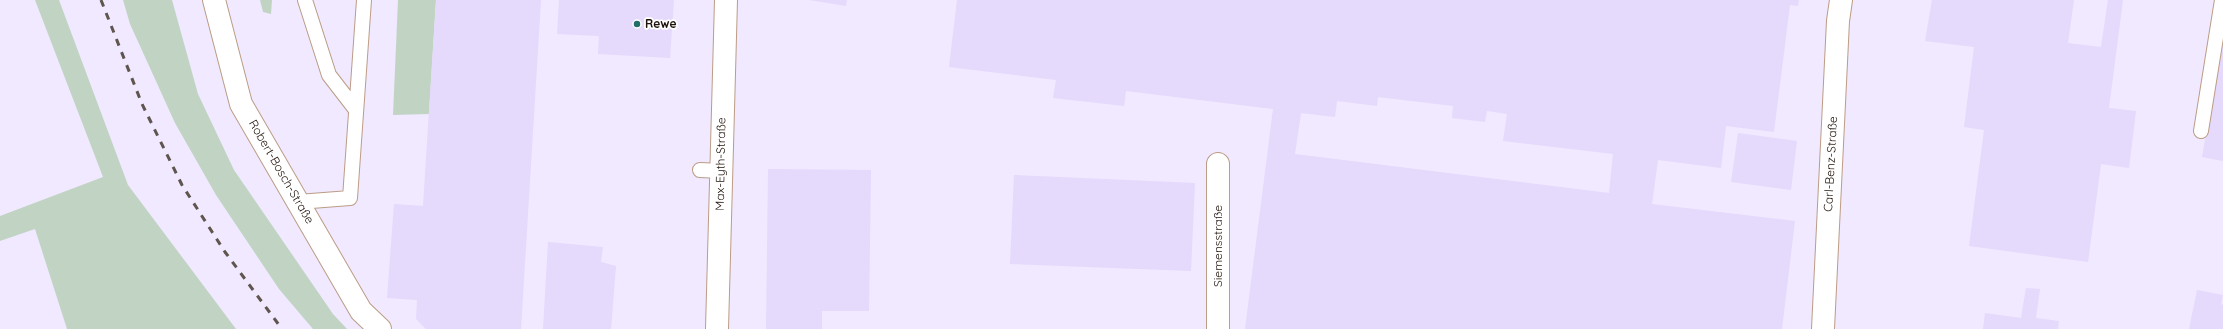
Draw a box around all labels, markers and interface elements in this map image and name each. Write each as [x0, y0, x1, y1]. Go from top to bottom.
place label: Rewe [645, 17, 677, 31]
marker: Rewe [632, 19, 642, 29]
street label: Carl-Benz-Straße [1821, 116, 1841, 212]
street label: Robert-Bosch-Straße [245, 117, 317, 227]
street label: Max-Eyth-Straße [713, 117, 729, 211]
street label: Siemensstraße [1211, 205, 1225, 287]

